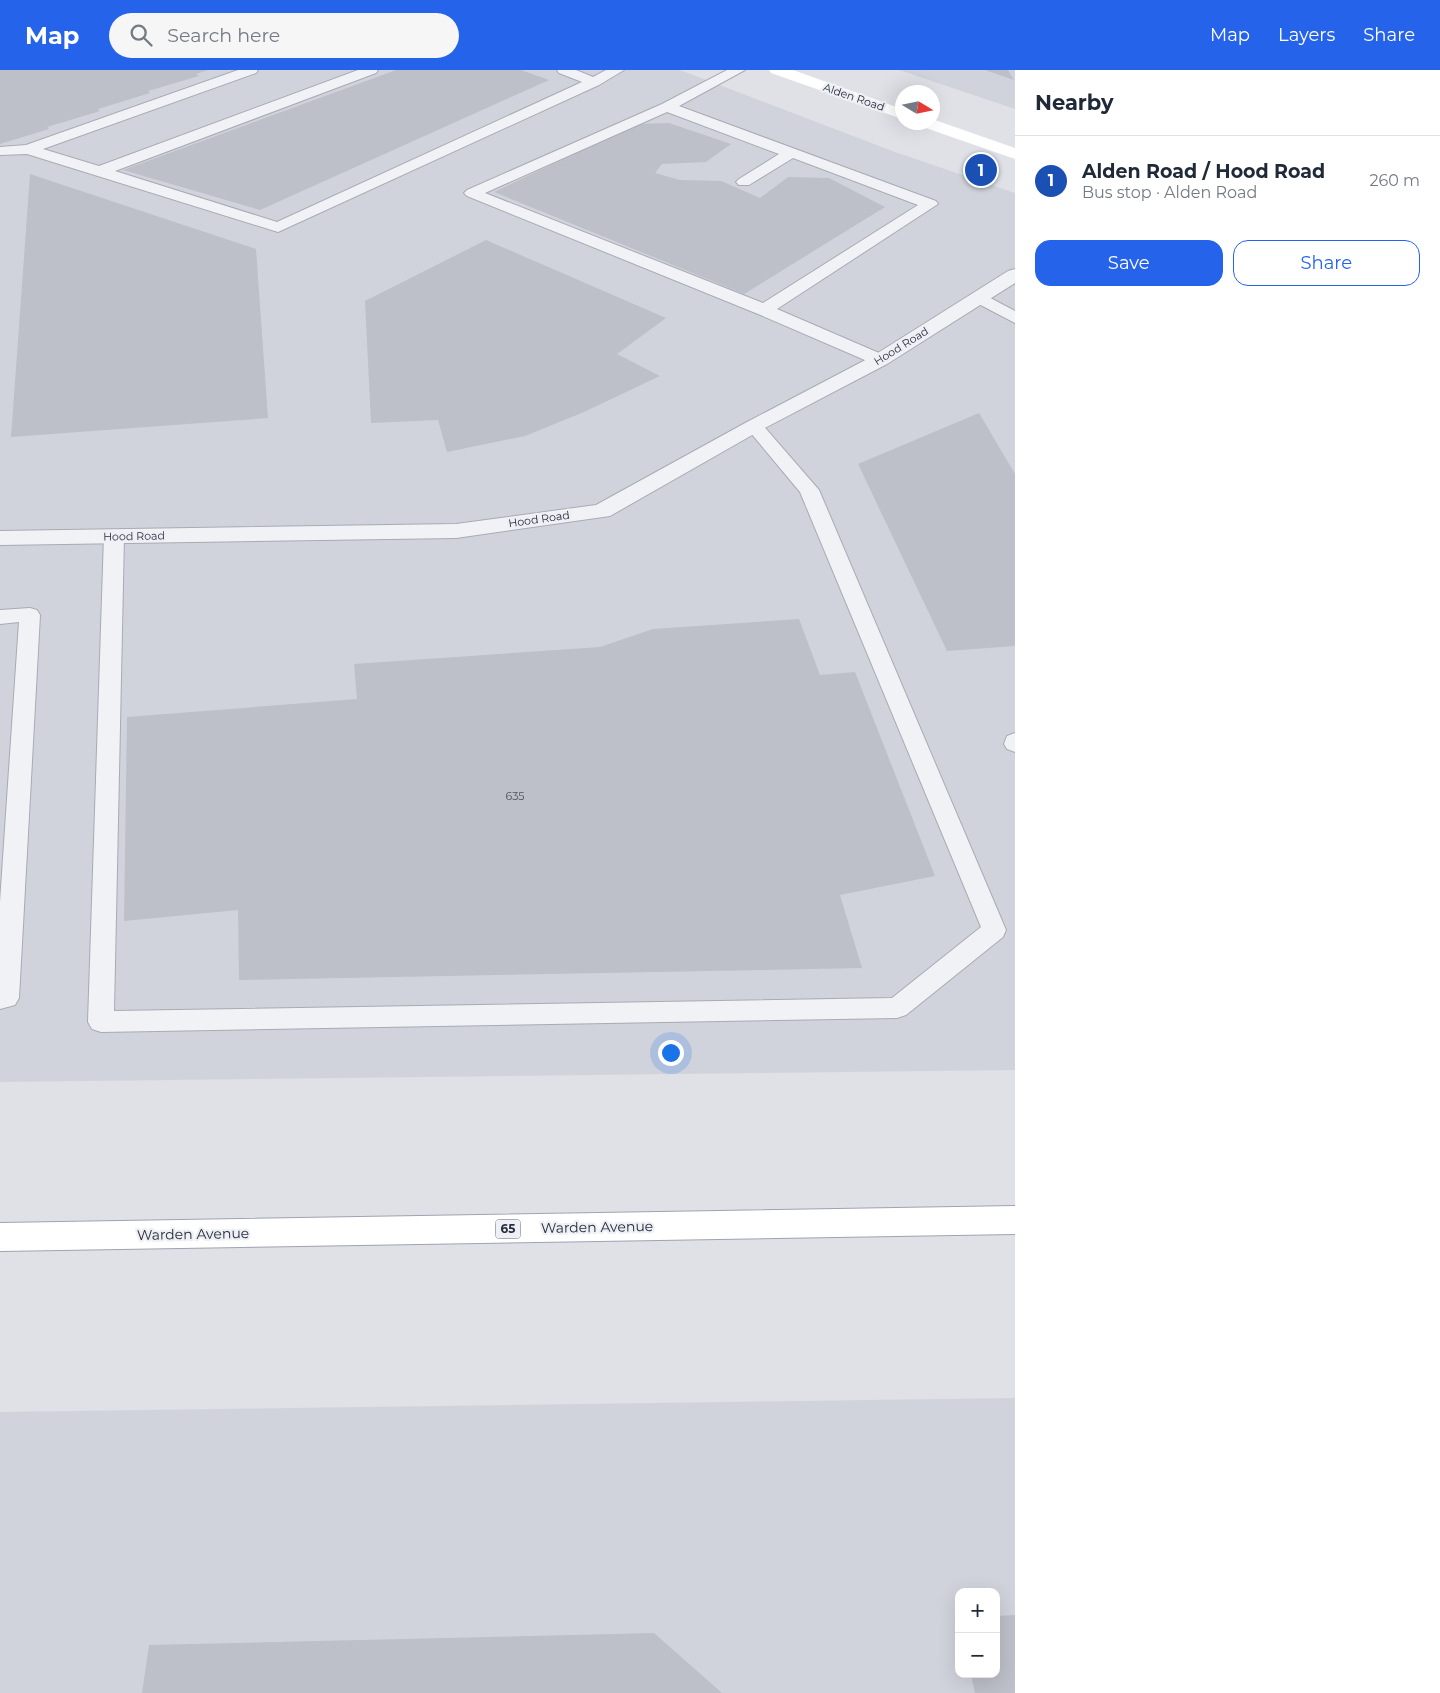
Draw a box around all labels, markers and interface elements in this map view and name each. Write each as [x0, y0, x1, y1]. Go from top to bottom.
search box [109, 13, 459, 58]
text: Map [25, 21, 79, 50]
icon: search [127, 21, 155, 49]
text: Search here [167, 24, 280, 47]
text: Map [1210, 24, 1250, 46]
text: Layers [1278, 24, 1335, 46]
text: Share [1363, 24, 1415, 46]
street label: Alden Road [821, 80, 887, 114]
north arrow [895, 85, 940, 130]
text: Nearby [1035, 90, 1114, 115]
pin: 1 [965, 151, 997, 189]
text: Alden Road / Hood Road [1082, 160, 1325, 183]
text: 1 [1048, 171, 1054, 190]
text: 260 m [1369, 171, 1420, 190]
text: Bus stop · Alden Road [1082, 183, 1257, 202]
button: Save [1035, 240, 1223, 286]
button: Share [1233, 240, 1420, 286]
street label: Hood Road [871, 324, 931, 368]
street label: Hood Road [507, 508, 571, 530]
street label: Hood Road [103, 528, 165, 544]
house number: 635 [505, 789, 525, 803]
your location [658, 1040, 684, 1066]
street label: Warden Avenue [541, 1217, 653, 1237]
road number: 65 [496, 1220, 520, 1238]
street label: Warden Avenue [137, 1224, 249, 1244]
map controls [955, 1588, 1000, 1678]
button: + [955, 1588, 1000, 1633]
button: − [955, 1633, 1000, 1678]

